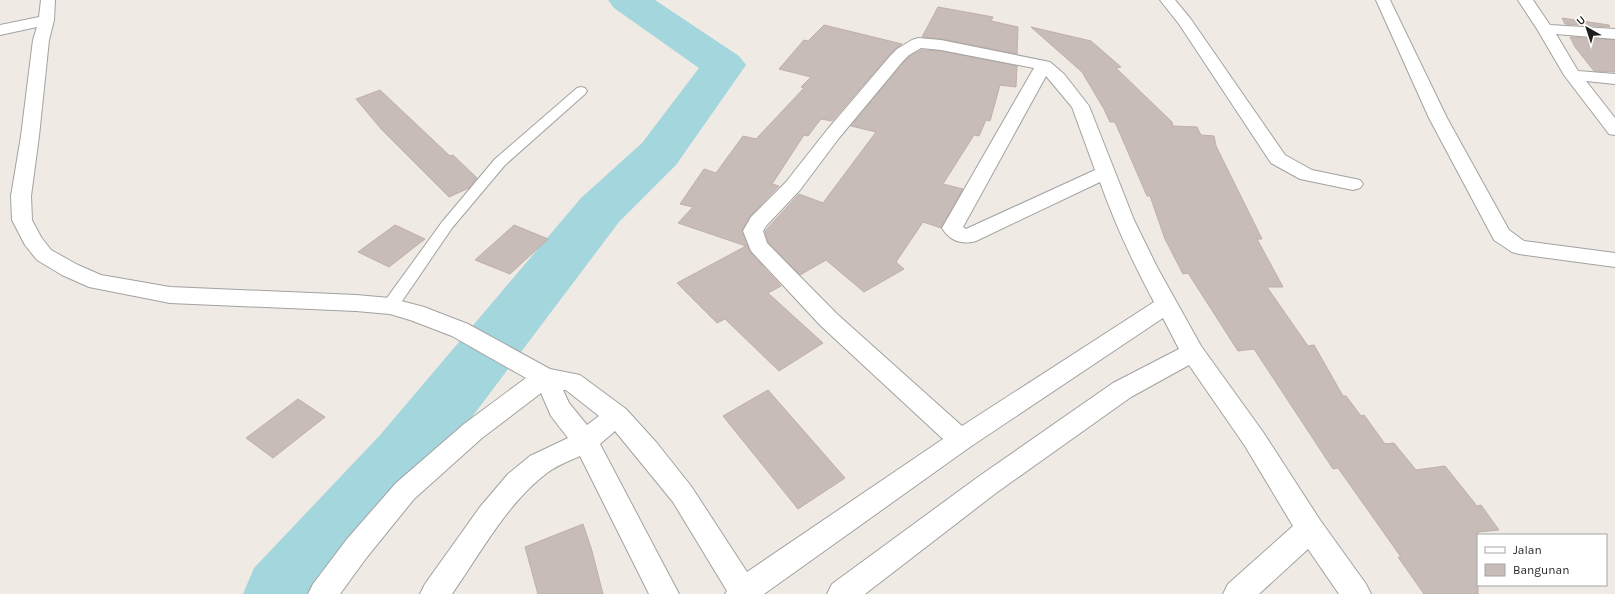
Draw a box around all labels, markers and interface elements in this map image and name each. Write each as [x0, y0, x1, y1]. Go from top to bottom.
north arrow [1567, 8, 1607, 48]
text: U [1574, 13, 1588, 28]
legend [1477, 534, 1607, 586]
text: Jalan [1513, 543, 1542, 557]
text: Bangunan [1513, 563, 1569, 577]

